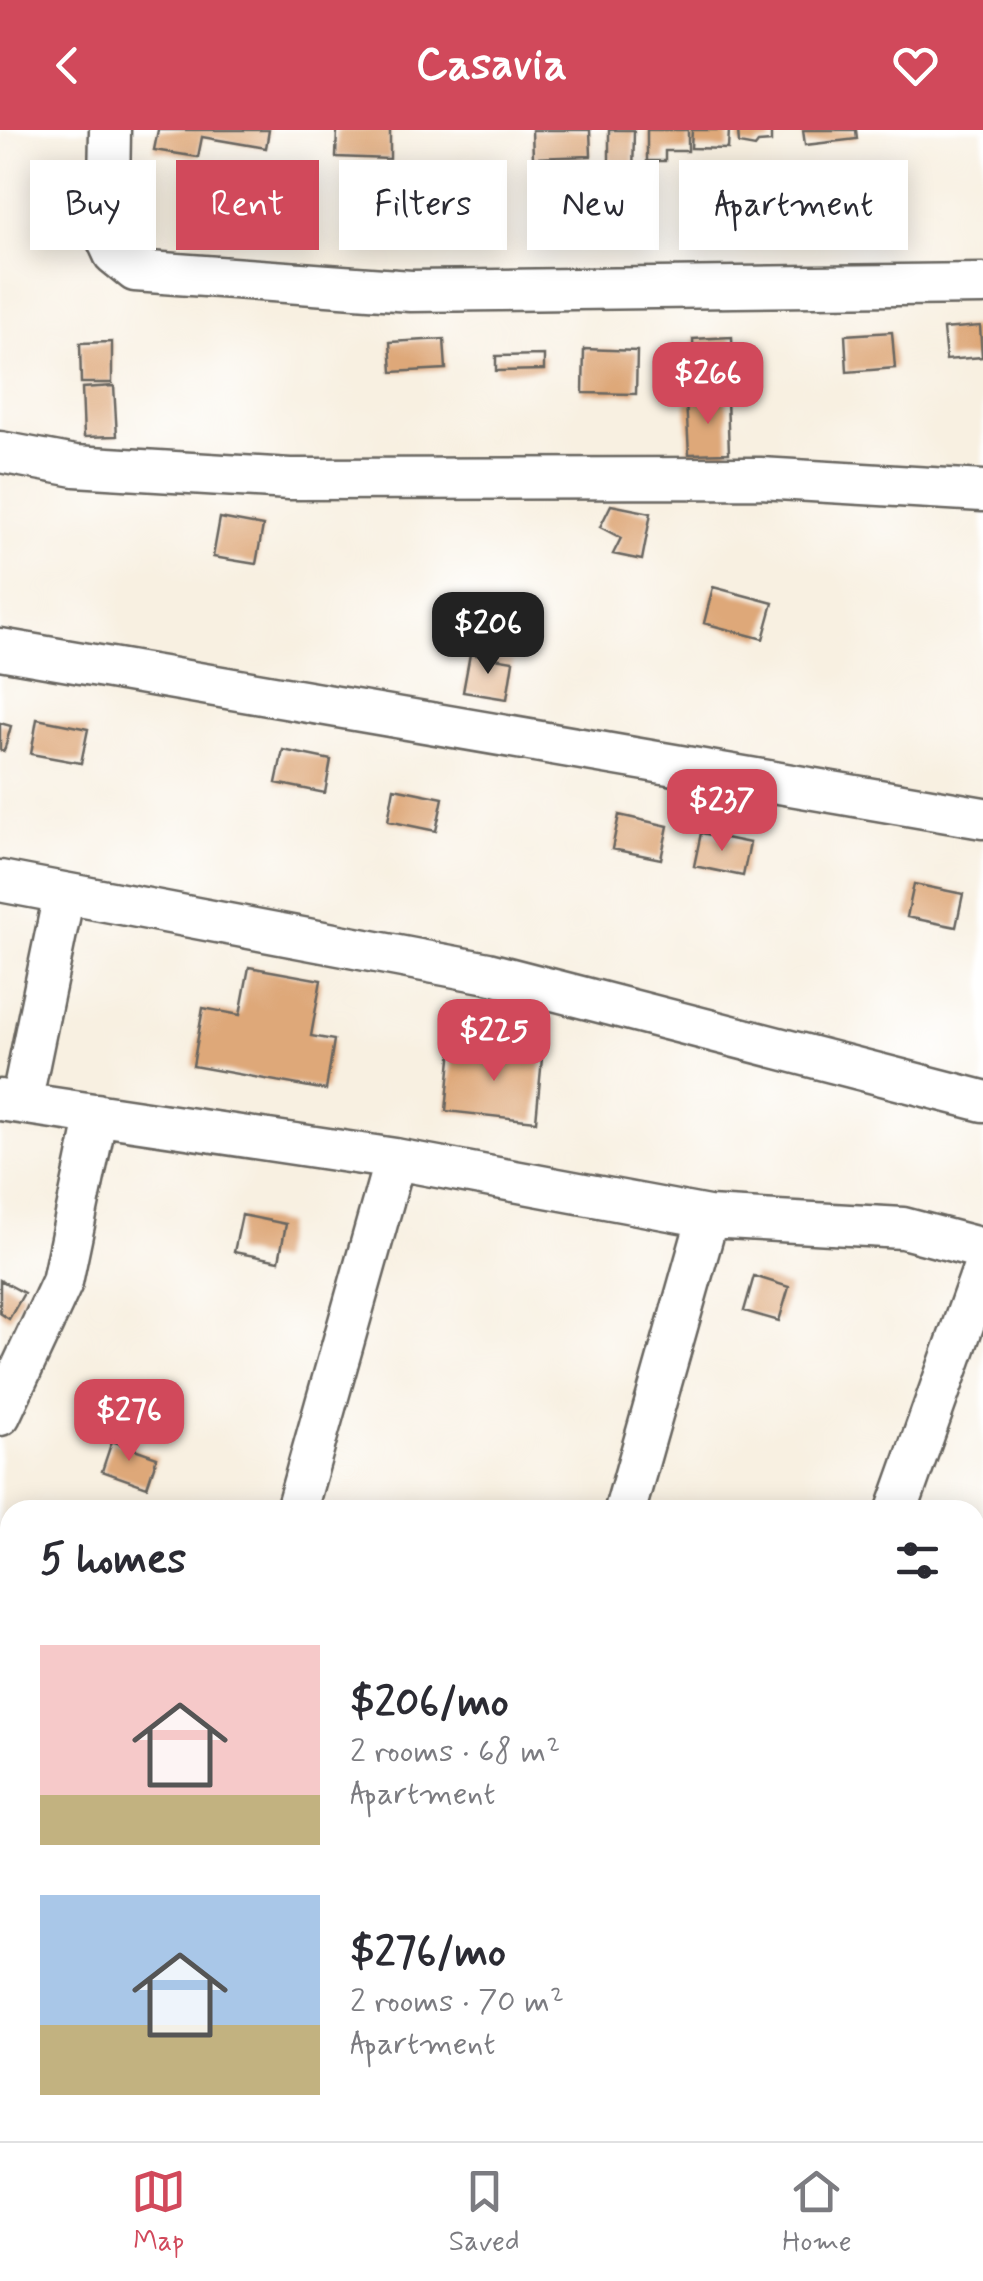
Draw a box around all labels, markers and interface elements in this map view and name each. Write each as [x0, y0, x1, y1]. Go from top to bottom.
text: Casavia [416, 36, 567, 95]
icon: back [40, 38, 95, 93]
icon: heart [888, 38, 943, 93]
chip: Buy [30, 160, 156, 250]
chip: Rent [176, 160, 319, 250]
chip: Filters [339, 160, 507, 250]
chip: New [527, 160, 659, 250]
chip: Apartment [679, 160, 908, 250]
pin: $266 [649, 342, 767, 427]
text: $266 [674, 353, 742, 395]
pin: $206 [429, 592, 547, 677]
text: $206 [454, 603, 522, 645]
pin: $237 [663, 769, 781, 854]
text: $237 [689, 780, 755, 822]
pin: $225 [435, 999, 553, 1084]
text: $225 [459, 1010, 529, 1052]
pin: $276 [70, 1379, 188, 1464]
text: $276 [96, 1390, 162, 1432]
text: 5 homes [40, 1533, 186, 1588]
icon: filters [890, 1533, 945, 1588]
text: $206/mo [350, 1676, 509, 1731]
icon: home [120, 1685, 240, 1805]
text: 2 rooms · 68 m² [350, 1731, 560, 1773]
text: Apartment [350, 1773, 495, 1815]
text: $276/mo [350, 1926, 506, 1981]
icon: home [120, 1935, 240, 2055]
text: 2 rooms · 70 m² [350, 1981, 564, 2023]
text: Apartment [350, 2023, 495, 2065]
tab: Map [131, 2164, 186, 2261]
tab: Saved [449, 2164, 520, 2261]
tab: Home [782, 2164, 852, 2261]

